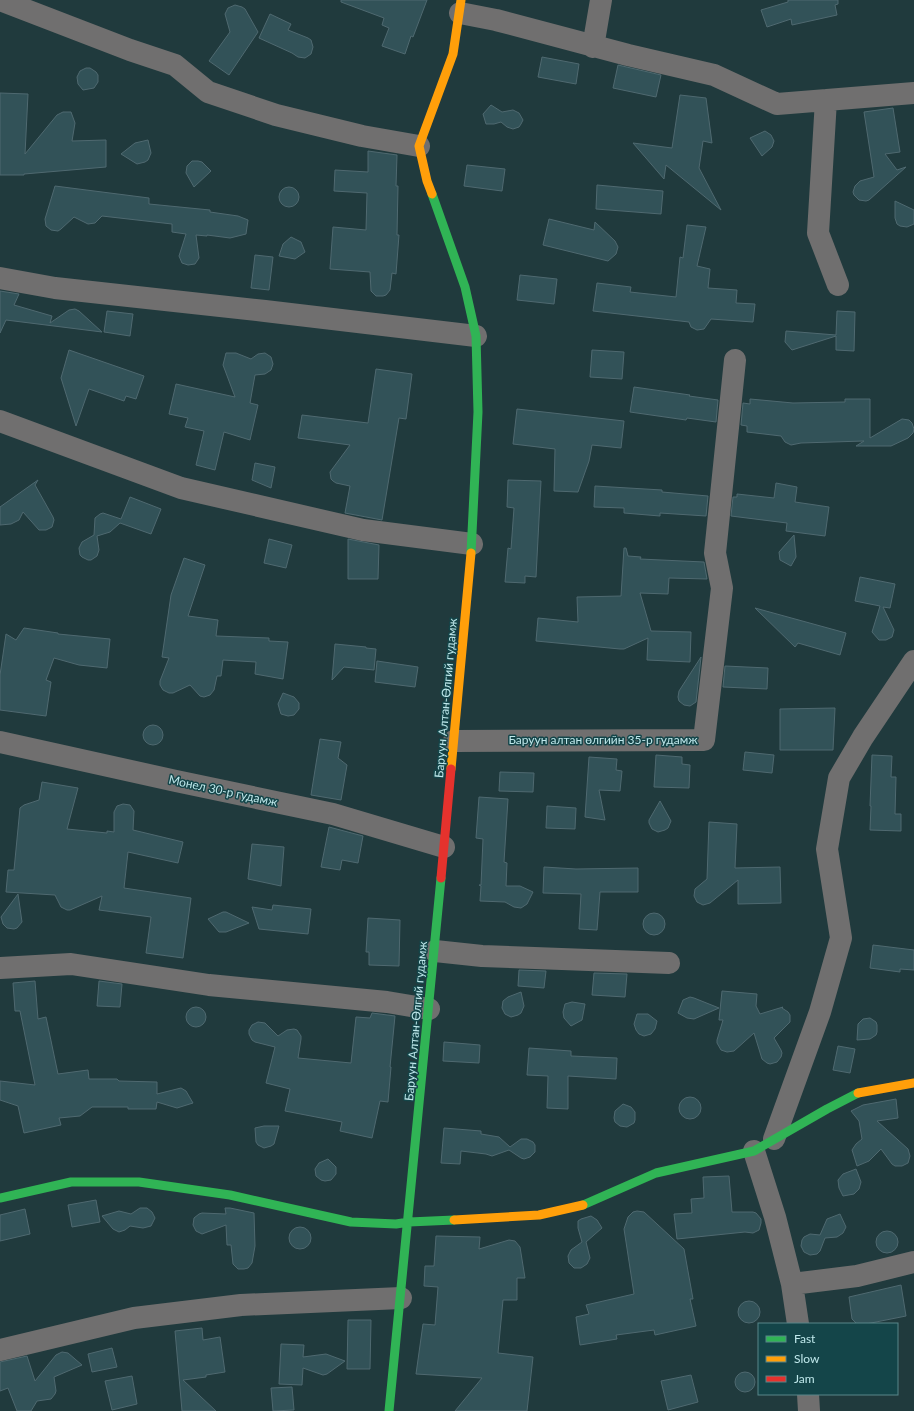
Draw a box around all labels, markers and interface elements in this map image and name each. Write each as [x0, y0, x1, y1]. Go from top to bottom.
street label: Баруун Алтан-Өлгий гудамж [431, 617, 460, 778]
street label: Баруун алтан өлгийн 35-р гудамж [508, 732, 698, 747]
street label: Монел 30-р гудамж [167, 772, 279, 809]
street label: Баруун Алтан-Өлгий гудамж [401, 940, 430, 1101]
legend [758, 1323, 898, 1395]
text: Fast [794, 1331, 816, 1346]
text: Slow [794, 1351, 820, 1366]
text: Jam [794, 1371, 815, 1386]

